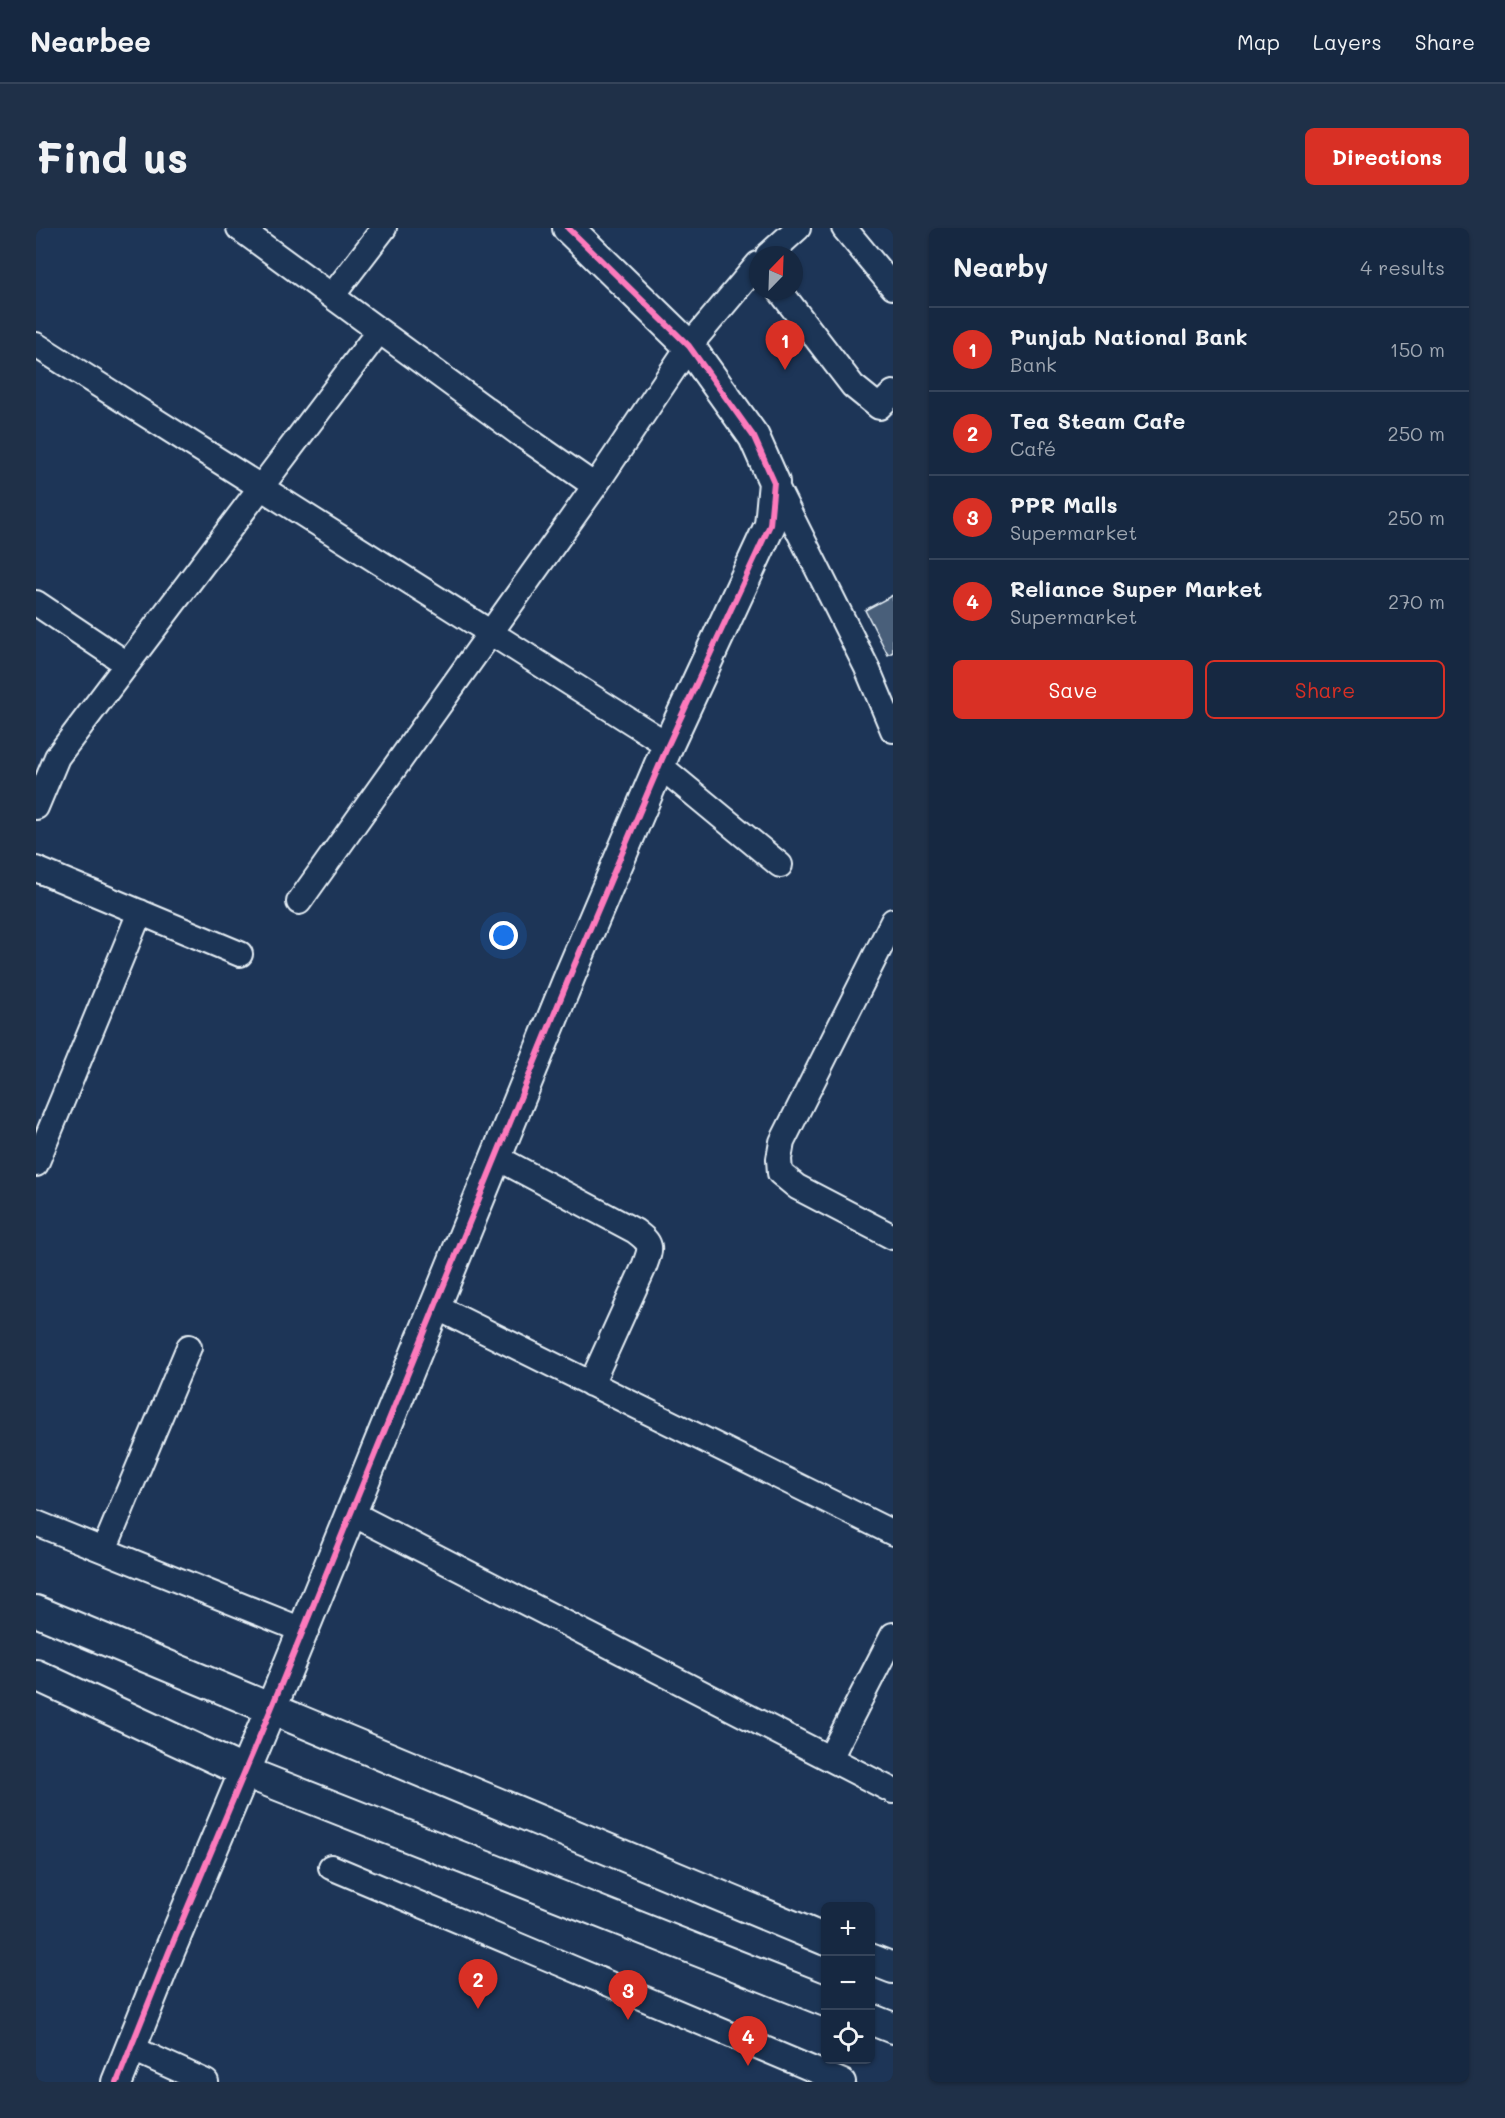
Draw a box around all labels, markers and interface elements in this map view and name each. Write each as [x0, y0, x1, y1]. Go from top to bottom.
text: Nearbee [30, 23, 151, 59]
text: Map [1237, 28, 1280, 55]
text: Layers [1313, 28, 1382, 55]
text: Share [1415, 28, 1475, 55]
button: Directions [1305, 128, 1469, 185]
text: Find us [36, 129, 188, 184]
north arrow [749, 246, 803, 300]
text: Nearby [953, 250, 1048, 284]
text: 4 results [1360, 254, 1445, 280]
pin: 1 [766, 320, 804, 370]
text: Punjab National Bank [1010, 322, 1248, 351]
text: 1 [968, 336, 977, 362]
text: 150 m [1390, 336, 1445, 362]
text: Bank [1010, 351, 1057, 377]
text: Tea Steam Cafe [1010, 406, 1185, 435]
text: 2 [967, 420, 978, 446]
text: 250 m [1388, 420, 1445, 446]
text: Café [1010, 435, 1056, 461]
text: PPR Malls [1010, 490, 1117, 519]
text: 3 [967, 504, 979, 530]
text: 250 m [1388, 504, 1445, 530]
text: Supermarket [1010, 519, 1137, 545]
text: Reliance Super Market [1010, 574, 1262, 603]
text: 4 [966, 588, 979, 614]
text: 270 m [1388, 588, 1445, 614]
text: Supermarket [1010, 603, 1137, 629]
button: Save [953, 660, 1193, 719]
button: Share [1205, 660, 1445, 719]
your location [489, 921, 518, 950]
map controls [821, 1902, 875, 2064]
button: + [821, 1902, 875, 1956]
button: − [821, 1956, 875, 2010]
pin: 2 [458, 1960, 498, 2009]
pin: 3 [608, 1970, 648, 2020]
button: locate [821, 2010, 875, 2064]
pin: 4 [728, 2016, 768, 2066]

